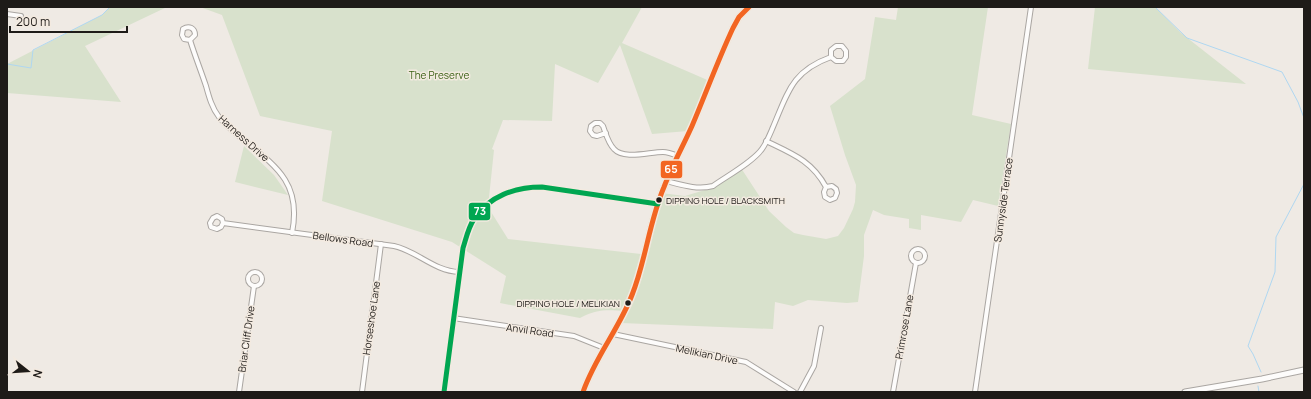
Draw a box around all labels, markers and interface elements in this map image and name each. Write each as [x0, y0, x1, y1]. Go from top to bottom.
scale bar [10, 8, 127, 34]
text: 200 m [16, 13, 50, 30]
park label: The Preserve [409, 68, 469, 82]
street label: Harness Drive [216, 112, 272, 165]
street label: Sunnyside Terrace [990, 157, 1016, 243]
line badge: 65 [660, 160, 683, 179]
text: 65 [664, 161, 678, 176]
place label: DIPPING HOLE / BLACKSMITH [666, 194, 785, 207]
marker: DIPPING HOLE / BLACKSMITH [654, 195, 664, 205]
line badge: 73 [468, 202, 491, 221]
text: 73 [474, 203, 486, 218]
street label: Bellows Road [312, 228, 374, 250]
street label: Horseshoe Lane [359, 280, 383, 356]
street label: Primrose Lane [891, 293, 917, 360]
place label: DIPPING HOLE / MELIKIAN [516, 297, 620, 310]
marker: DIPPING HOLE / MELIKIAN [623, 298, 633, 308]
street label: Briar Cliff Drive [234, 305, 258, 373]
street label: Anvil Road [505, 320, 555, 340]
street label: Melikian Drive [675, 341, 739, 367]
north arrow [8, 351, 48, 391]
text: N [30, 368, 46, 380]

